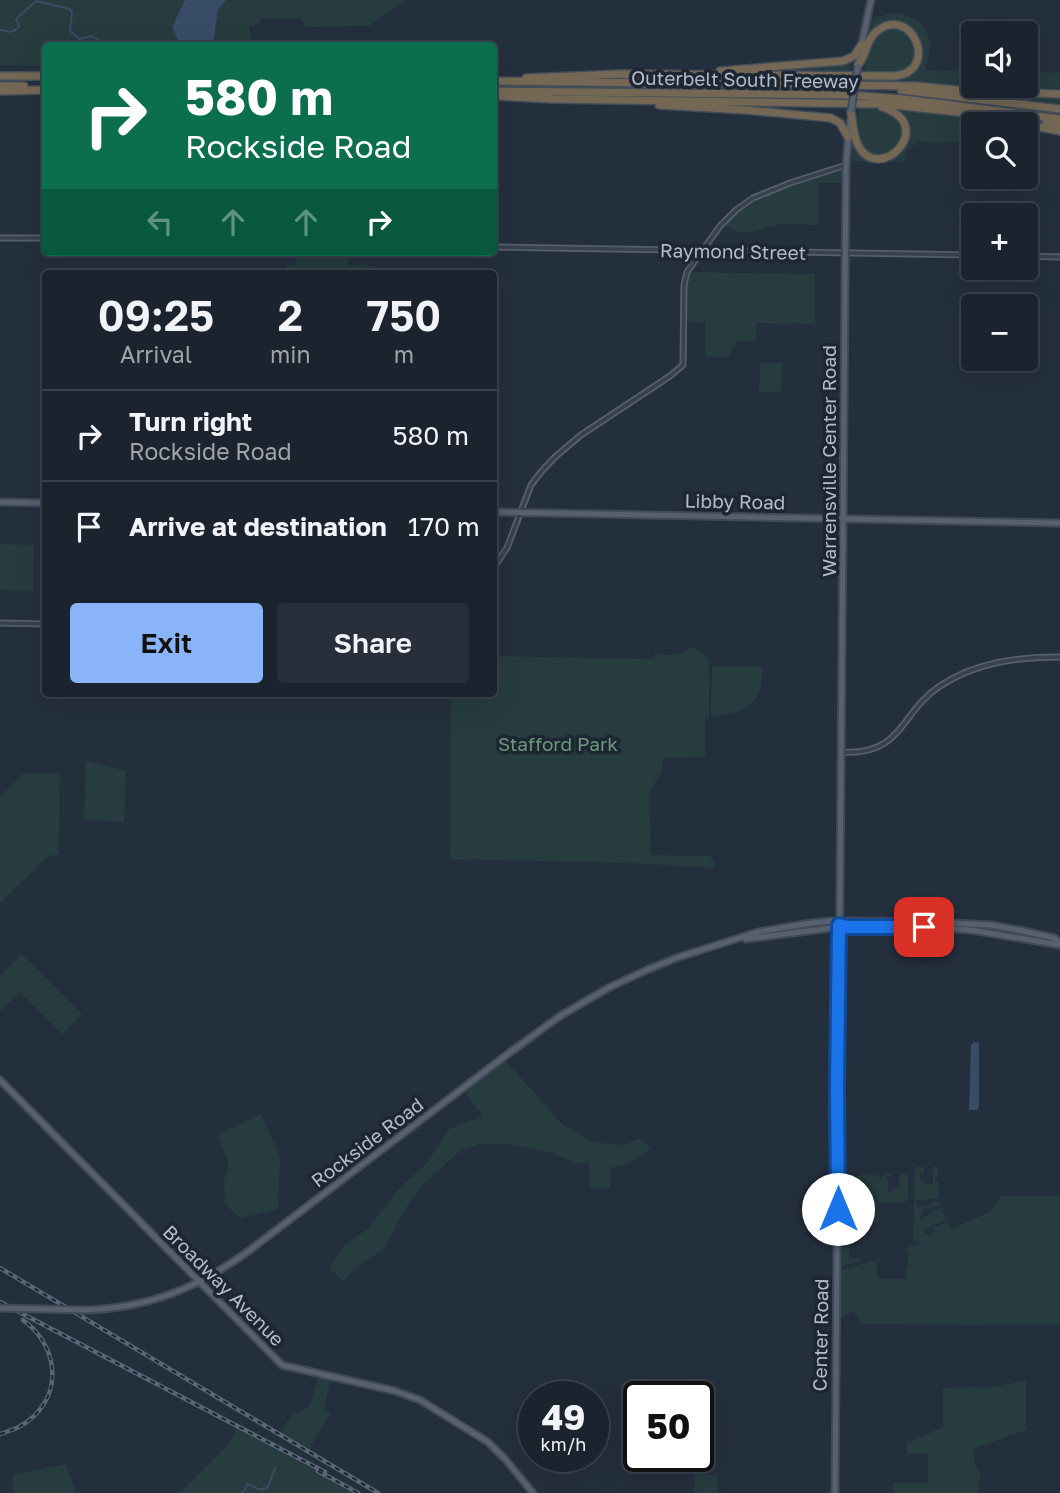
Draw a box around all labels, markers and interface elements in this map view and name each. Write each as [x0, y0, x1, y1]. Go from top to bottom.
map controls [961, 21, 1038, 371]
button: sound [961, 21, 1038, 98]
street label: Outerbelt South Freeway [631, 66, 859, 92]
text: 580 m [185, 67, 333, 126]
icon: right [70, 70, 161, 161]
button: search [961, 112, 1038, 189]
text: Rockside Road [185, 127, 411, 165]
icon: left [141, 203, 179, 241]
icon: ahead [214, 203, 252, 241]
icon: ahead [287, 203, 325, 241]
icon: right [360, 203, 398, 241]
button: + [961, 203, 1038, 280]
street label: Raymond Street [660, 238, 806, 264]
text: 09:25 [98, 290, 214, 340]
text: 2 [278, 290, 303, 340]
text: 750 [367, 290, 441, 340]
button: − [961, 294, 1038, 371]
text: Arrival [120, 340, 192, 368]
text: min [270, 340, 311, 368]
text: m [394, 340, 414, 368]
street label: Warrensville Center Road [817, 345, 840, 577]
text: Turn right [129, 406, 252, 437]
icon: right [70, 417, 108, 455]
text: 580 m [392, 420, 469, 451]
text: Rockside Road [129, 437, 292, 465]
street label: Libby Road [684, 489, 786, 513]
icon: arrive [70, 508, 108, 546]
text: Arrive at destination [129, 511, 387, 542]
text: 170 m [408, 511, 480, 542]
button: Exit [70, 603, 263, 683]
button: Share [277, 603, 469, 683]
park label: Stafford Park [498, 732, 618, 755]
pin [894, 897, 954, 957]
icon: arrive [905, 908, 943, 946]
street label: Rockside Road [306, 1092, 428, 1192]
position arrow [801, 1172, 875, 1246]
street label: Broadway Avenue [159, 1220, 289, 1350]
street label: Center Road [808, 1278, 832, 1392]
speed limit sign: 50 [623, 1381, 714, 1472]
text: 49 [541, 1396, 586, 1438]
text: km/h [541, 1433, 586, 1455]

